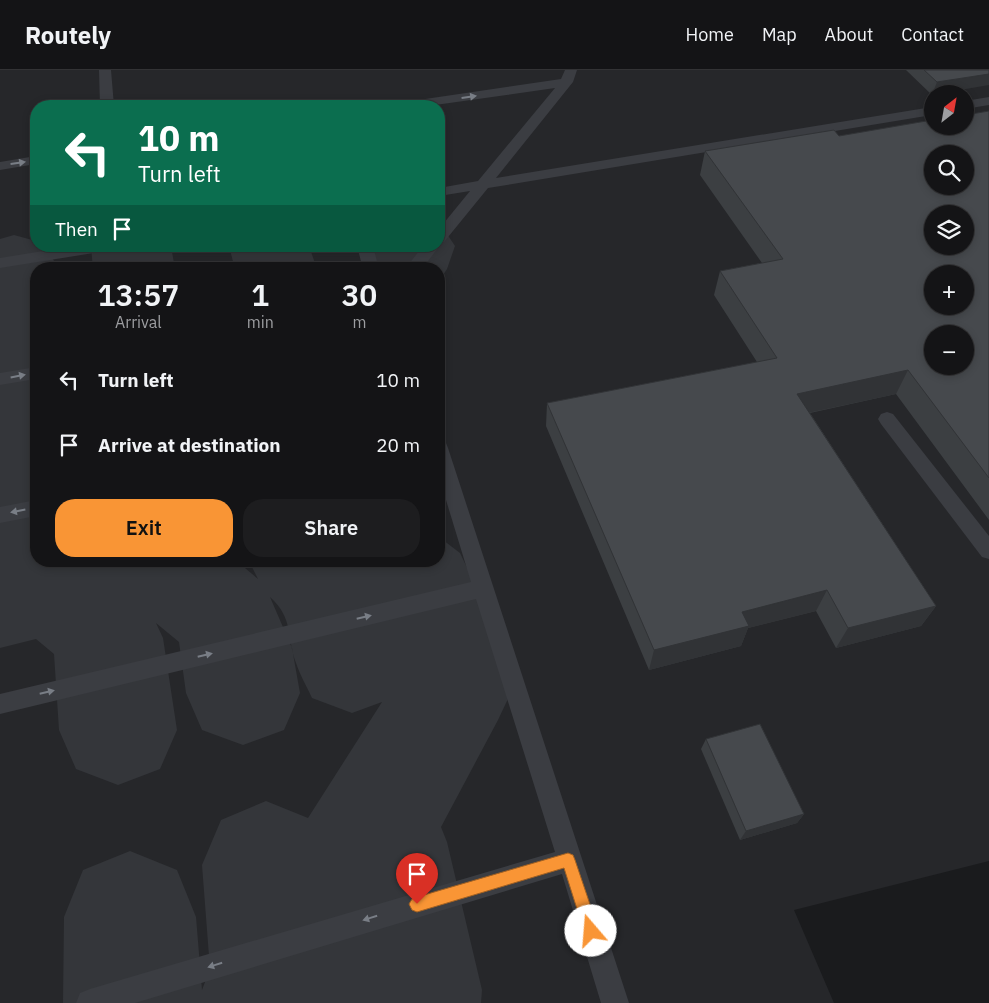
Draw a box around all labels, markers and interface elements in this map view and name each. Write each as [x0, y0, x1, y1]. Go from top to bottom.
text: Routely [25, 19, 111, 51]
text: Home [686, 23, 734, 46]
text: Map [762, 23, 797, 46]
text: About [825, 23, 873, 46]
text: Contact [901, 23, 964, 46]
north arrow [924, 85, 974, 135]
map controls [924, 85, 974, 375]
one-way arrow [461, 92, 477, 100]
text: 10 m [138, 115, 220, 161]
icon: left [55, 120, 120, 185]
button: search [924, 145, 974, 195]
one-way arrow [10, 159, 26, 167]
text: Turn left [138, 159, 221, 188]
button: layers [924, 205, 974, 255]
icon: arrive [108, 215, 136, 243]
text: Then [55, 217, 98, 241]
button: + [924, 265, 974, 315]
text: 13:57 [98, 275, 179, 314]
text: 1 [251, 275, 269, 314]
text: 30 [341, 275, 377, 314]
text: Arrival [115, 312, 162, 332]
text: min [247, 312, 274, 332]
text: m [352, 312, 366, 332]
button: − [924, 325, 974, 375]
icon: left [55, 366, 83, 394]
text: Turn left [98, 368, 174, 392]
text: 10 m [376, 368, 420, 392]
one-way arrow [11, 372, 26, 380]
icon: arrive [55, 431, 83, 459]
text: Arrive at destination [98, 433, 281, 457]
text: 20 m [376, 433, 420, 457]
button: Exit [55, 499, 233, 557]
button: Share [243, 499, 420, 557]
one-way arrow [10, 508, 26, 516]
one-way arrow [356, 613, 371, 621]
one-way arrow [198, 651, 213, 659]
one-way arrow [40, 688, 55, 696]
pin [396, 853, 438, 904]
icon: arrive [403, 860, 431, 888]
position arrow [564, 904, 616, 956]
one-way arrow [363, 915, 378, 923]
one-way arrow [207, 962, 222, 970]

